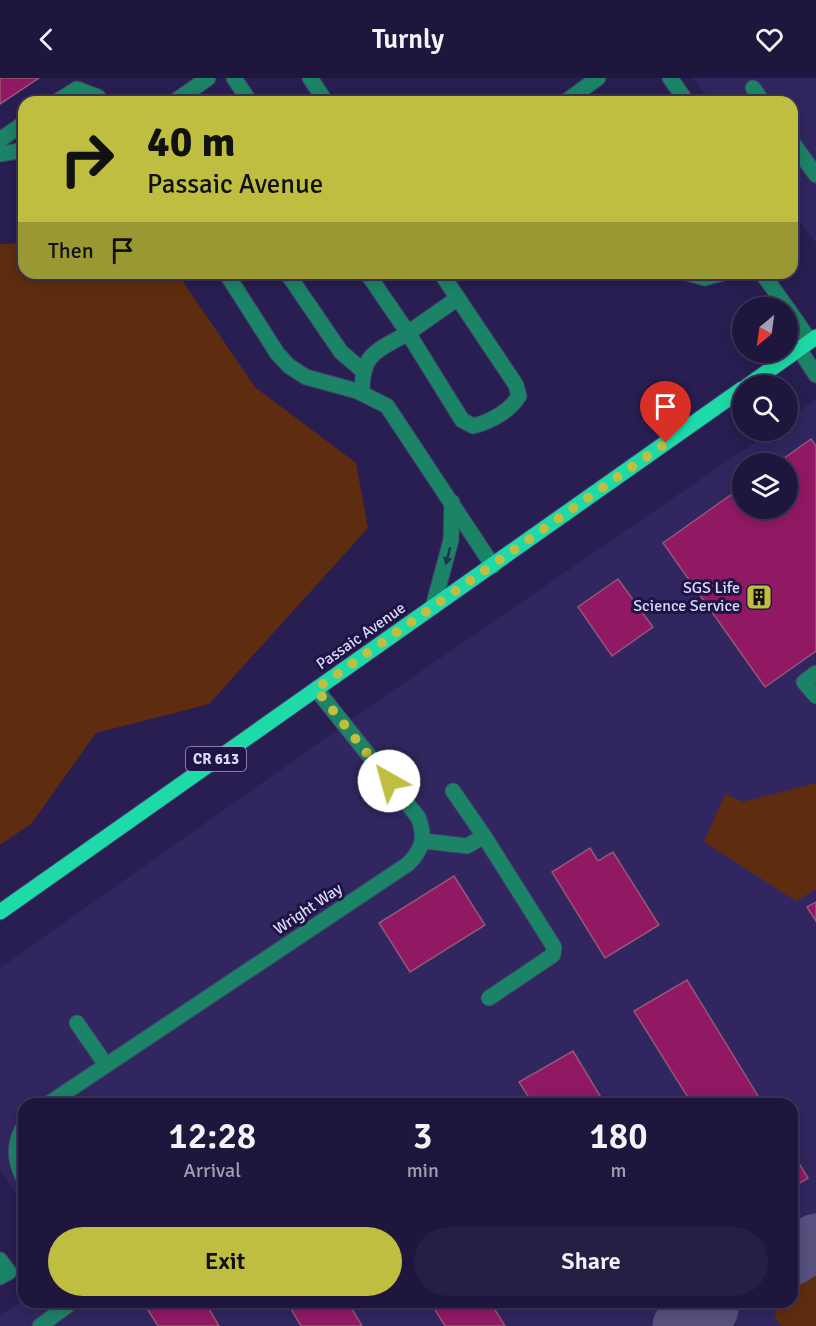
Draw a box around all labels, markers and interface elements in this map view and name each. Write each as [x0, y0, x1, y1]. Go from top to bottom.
icon: back [30, 23, 63, 56]
text: Turnly [372, 23, 444, 56]
icon: heart [753, 23, 786, 56]
text: 40 m [147, 117, 236, 168]
icon: right [48, 120, 126, 198]
text: Passaic Avenue [147, 168, 323, 201]
icon: arrive [106, 234, 139, 267]
text: Then [48, 237, 94, 264]
north arrow [732, 297, 798, 363]
map controls [732, 297, 798, 519]
button: search [732, 375, 798, 441]
pin [640, 381, 691, 443]
icon: arrive [649, 390, 682, 423]
button: layers [732, 453, 798, 519]
one-way arrow [442, 546, 452, 565]
place label: SGS Life Science Service [633, 578, 740, 616]
building icon: SGS Life Science Service [744, 582, 774, 612]
street label: Passaic Avenue [312, 598, 410, 674]
road number: CR 613 [186, 747, 246, 771]
position arrow [357, 749, 421, 813]
street label: Wright Way [270, 878, 347, 939]
text: 12:28 [168, 1114, 256, 1159]
text: 3 [413, 1114, 433, 1159]
text: 180 [589, 1114, 648, 1159]
text: Arrival [184, 1158, 241, 1183]
text: min [407, 1158, 439, 1183]
text: m [610, 1158, 626, 1183]
button: Exit [48, 1227, 402, 1296]
button: Share [414, 1227, 768, 1296]

